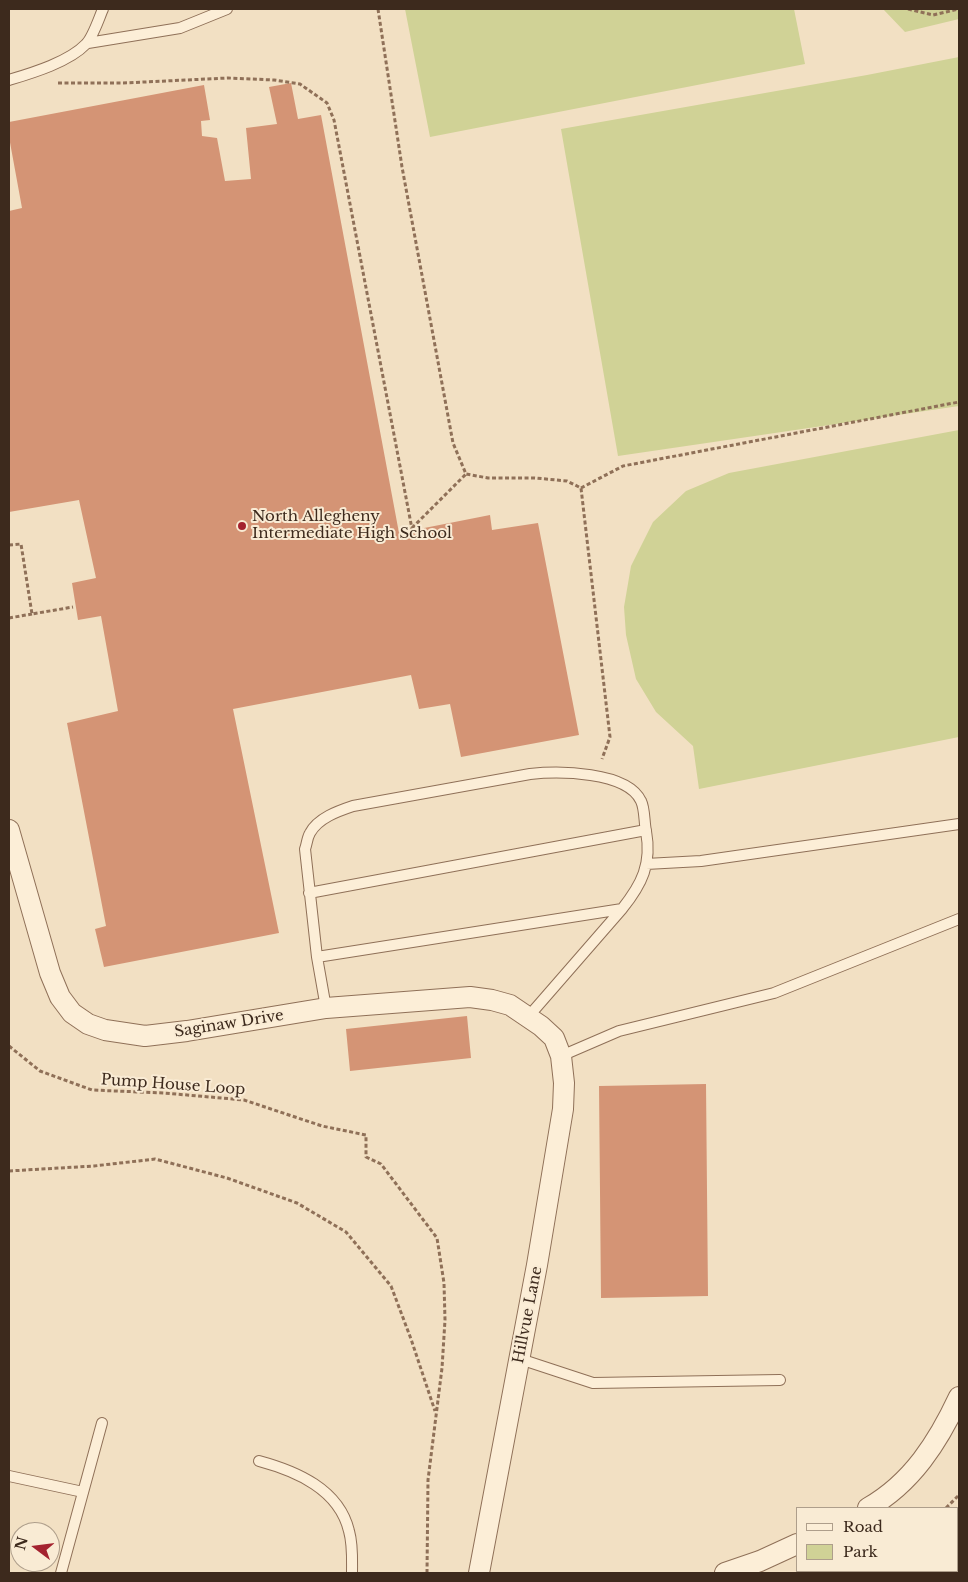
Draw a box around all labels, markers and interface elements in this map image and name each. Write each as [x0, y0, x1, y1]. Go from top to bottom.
place label: North Allegheny Intermediate High School [252, 508, 452, 543]
marker: North Allegheny Intermediate High School [236, 520, 248, 532]
street label: Saginaw Drive [173, 1006, 285, 1042]
street label: Pump House Loop [100, 1071, 246, 1099]
street label: Hillvue Lane [510, 1265, 546, 1365]
legend [796, 1507, 958, 1572]
text: Road [843, 1517, 883, 1536]
north arrow [10, 1522, 60, 1572]
text: N [11, 1535, 32, 1552]
text: Park [843, 1542, 878, 1561]

